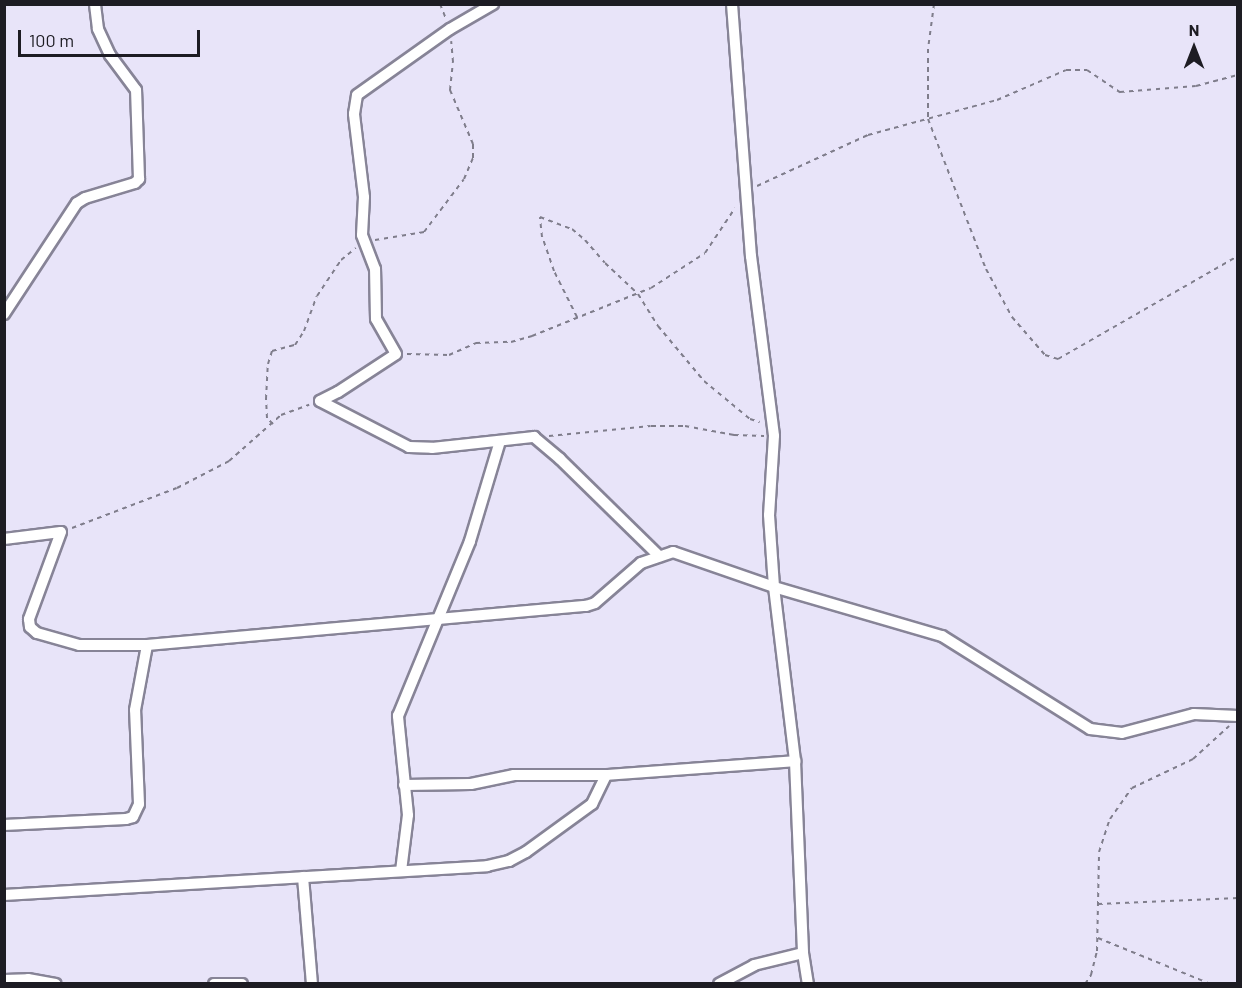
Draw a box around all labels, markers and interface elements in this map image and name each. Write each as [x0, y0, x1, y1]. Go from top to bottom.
scale bar [21, 18, 202, 56]
north arrow [1164, 18, 1224, 78]
text: N [1189, 20, 1199, 39]
text: 100 m [29, 29, 74, 51]

